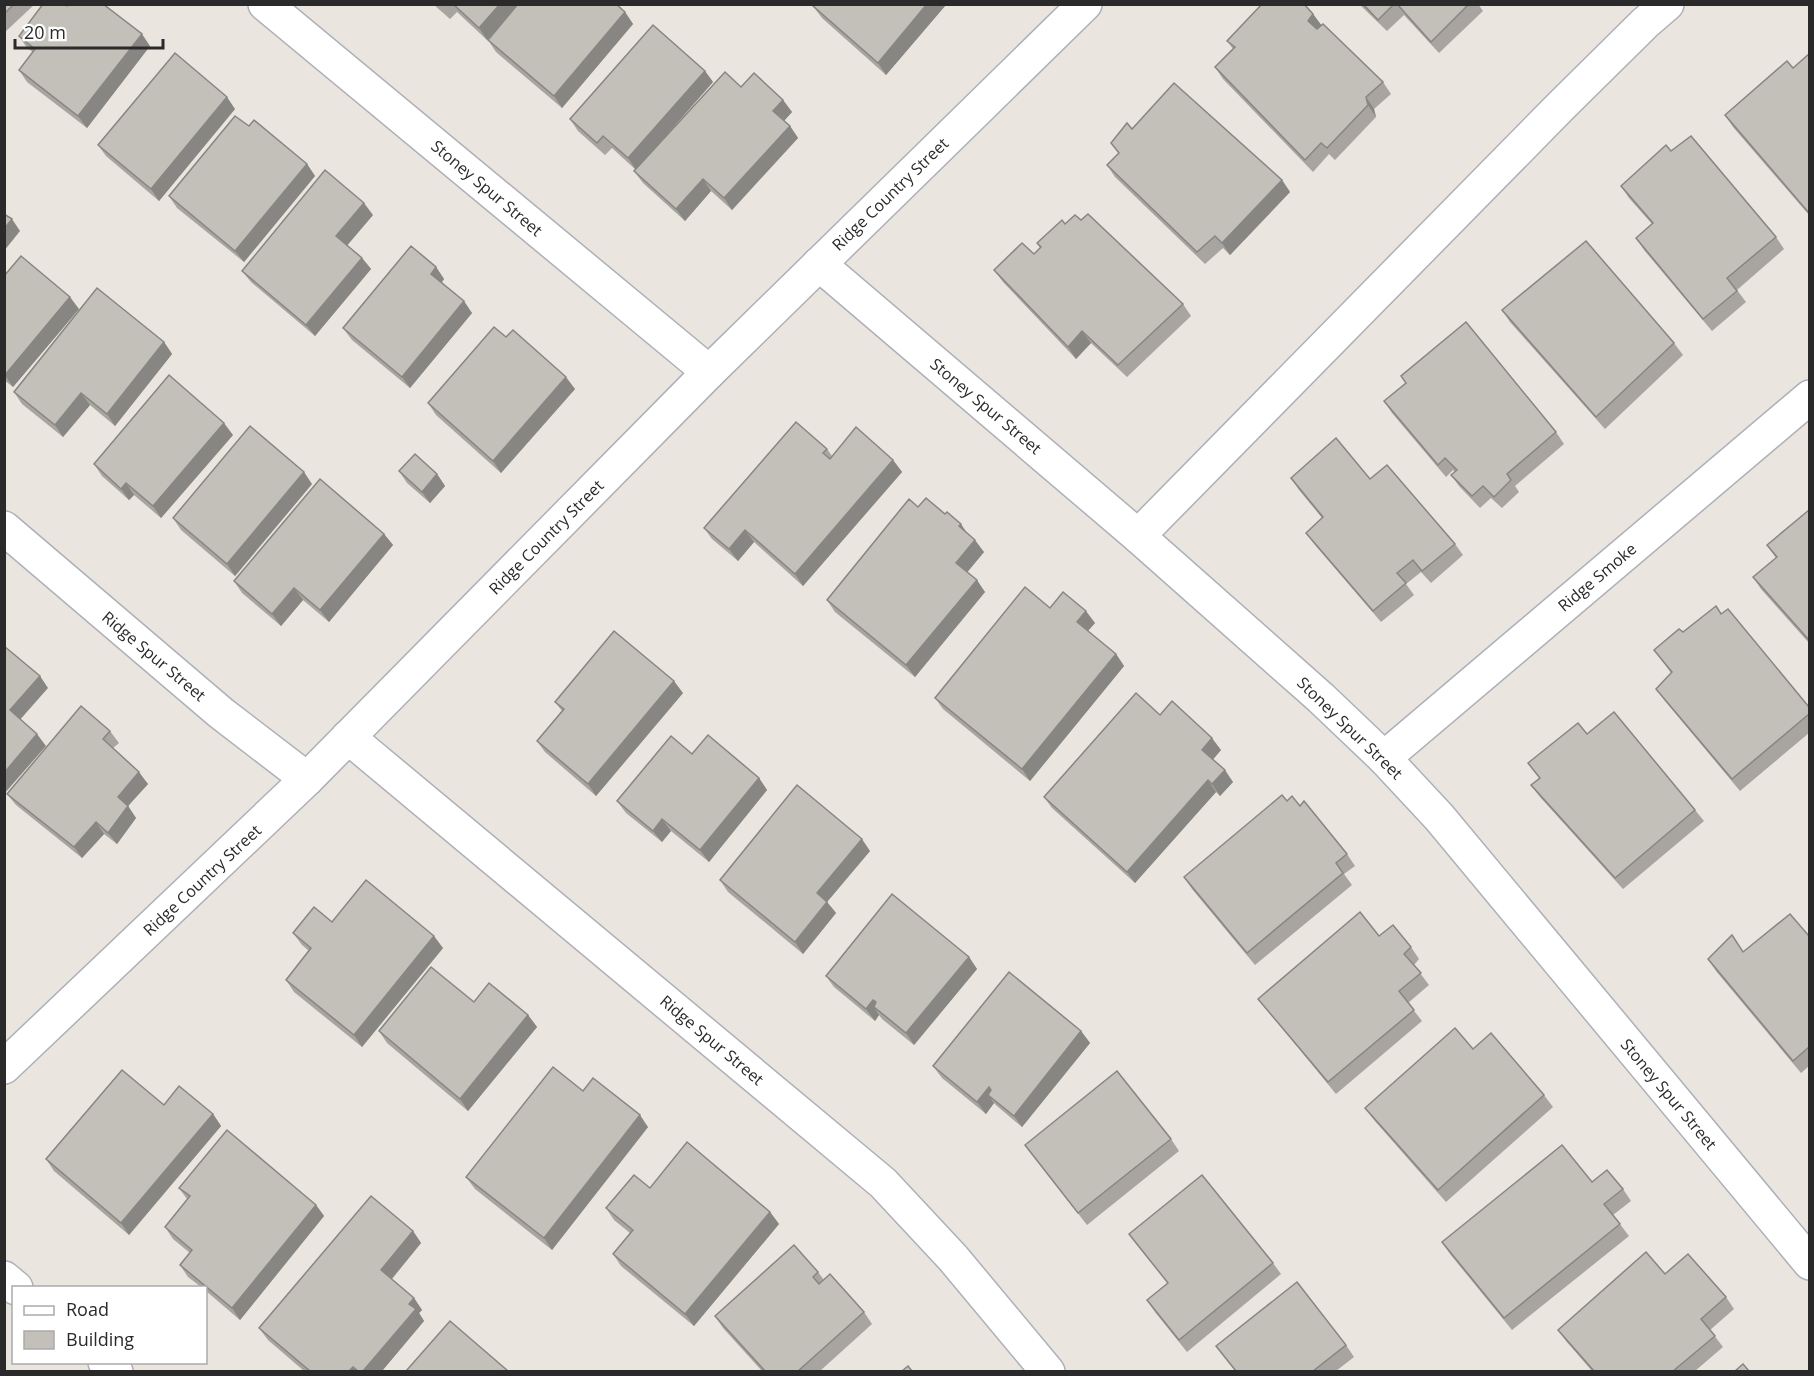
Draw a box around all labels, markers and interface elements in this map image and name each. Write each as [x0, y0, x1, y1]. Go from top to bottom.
scale bar [15, 12, 164, 50]
text: 20 m [24, 20, 66, 44]
street label: Ridge Country Street [827, 132, 953, 255]
street label: Stoney Spur Street [427, 135, 547, 241]
street label: Stoney Spur Street [926, 353, 1046, 459]
street label: Ridge Country Street [484, 475, 608, 599]
street label: Ridge Smoke [1553, 538, 1641, 616]
street label: Ridge Spur Street [97, 606, 211, 706]
street label: Stoney Spur Street [1292, 672, 1408, 784]
street label: Ridge Country Street [138, 819, 266, 941]
street label: Ridge Spur Street [655, 990, 769, 1090]
street label: Stoney Spur Street [1616, 1034, 1722, 1154]
legend [12, 1286, 207, 1364]
text: Road [66, 1297, 109, 1321]
text: Building [66, 1327, 134, 1351]

